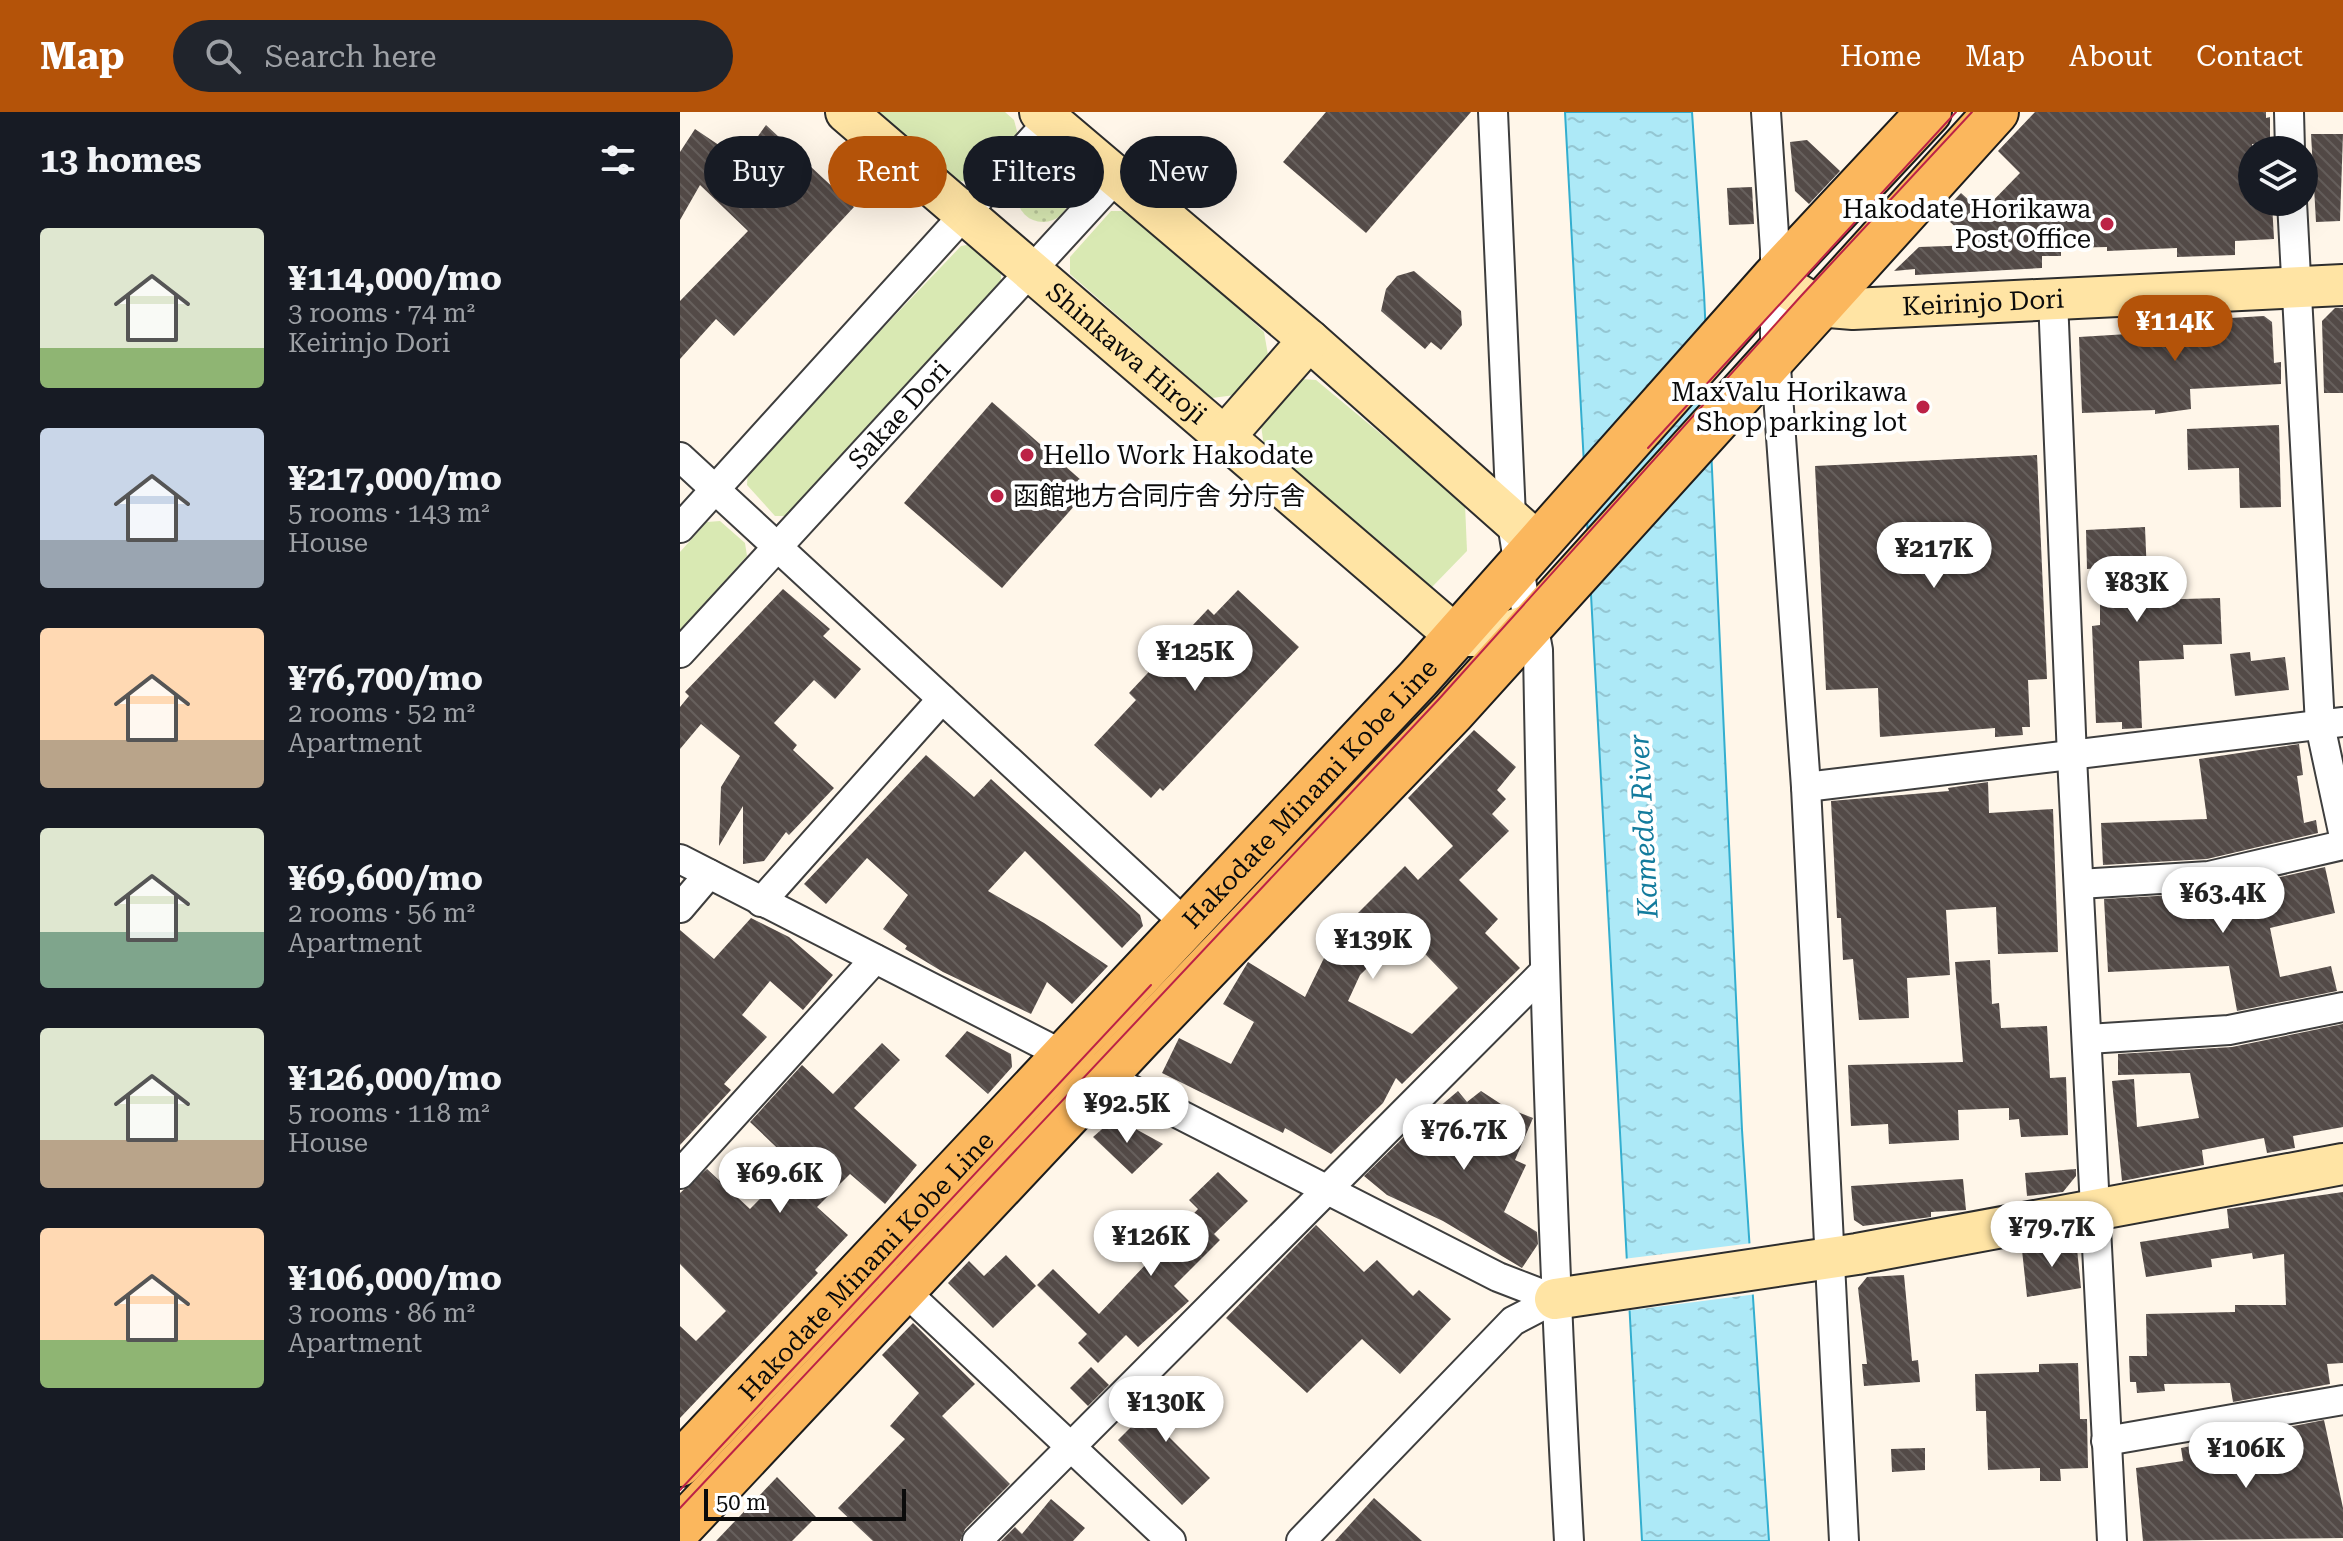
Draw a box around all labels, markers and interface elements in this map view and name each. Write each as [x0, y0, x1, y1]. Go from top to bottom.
search box [173, 20, 733, 92]
text: Map [40, 34, 125, 78]
icon: search [201, 34, 245, 78]
text: Search here [265, 39, 437, 74]
text: Home [1840, 40, 1921, 73]
text: Map [1965, 40, 2025, 73]
text: About [2069, 40, 2152, 73]
text: Contact [2196, 40, 2303, 73]
chip: Buy [704, 136, 812, 208]
chip: Rent [828, 136, 947, 208]
chip: Filters [963, 136, 1104, 208]
chip: New [1120, 136, 1237, 208]
map controls [2238, 136, 2318, 216]
button: layers [2238, 136, 2318, 216]
icon: filters [596, 138, 640, 182]
text: 13 homes [40, 140, 202, 180]
place label: Hakodate Horikawa Post Office [1842, 194, 2091, 254]
marker: Hakodate Horikawa Post Office [2098, 215, 2116, 233]
text: ¥114,000/mo [288, 258, 502, 298]
icon: home [104, 260, 200, 356]
street label: Shinkawa Hiroji [1041, 276, 1213, 430]
street label: Keirinjo Dori [1901, 284, 2065, 322]
pin: ¥114K [2119, 295, 2231, 363]
text: 3 rooms · 74 m² [288, 298, 475, 328]
text: ¥114K [2136, 306, 2214, 336]
text: Keirinjo Dori [288, 328, 450, 358]
street label: Sakae Dori [842, 354, 956, 475]
place label: MaxValu Horikawa Shop parking lot [1671, 377, 1907, 437]
marker: MaxValu Horikawa Shop parking lot [1914, 398, 1932, 416]
place label: Hello Work Hakodate [1043, 440, 1313, 470]
marker: Hello Work Hakodate [1018, 446, 1036, 464]
text: ¥217,000/mo [288, 458, 502, 498]
icon: home [104, 460, 200, 556]
place label: 函館地方合同庁舎 分庁舎 [1013, 481, 1306, 511]
marker: 函館地方合同庁舎 分庁舎 [988, 487, 1006, 505]
text: 5 rooms · 143 m² [288, 498, 490, 528]
pin: ¥217K [1878, 522, 1990, 590]
text: House [288, 528, 368, 558]
text: ¥217K [1895, 533, 1973, 563]
pin: ¥83K [2090, 556, 2184, 624]
text: ¥83K [2105, 567, 2169, 597]
pin: ¥125K [1139, 625, 1251, 693]
text: ¥125K [1156, 636, 1234, 666]
street label: Hakodate Minami Kobe Line [1177, 653, 1444, 934]
text: ¥76,700/mo [288, 658, 483, 698]
icon: home [104, 660, 200, 756]
text: 2 rooms · 52 m² [288, 698, 475, 728]
text: Apartment [288, 728, 422, 758]
water label: Kameda River [1622, 733, 1665, 920]
text: ¥69,600/mo [288, 858, 483, 898]
icon: home [104, 860, 200, 956]
pin: ¥63.4K [2158, 867, 2288, 935]
text: ¥63.4K [2180, 878, 2266, 908]
text: 2 rooms · 56 m² [288, 898, 475, 928]
pin: ¥139K [1317, 913, 1429, 981]
text: ¥139K [1334, 924, 1412, 954]
text: Apartment [288, 928, 422, 958]
text: ¥126,000/mo [288, 1058, 502, 1098]
icon: home [104, 1060, 200, 1156]
pin: ¥92.5K [1062, 1077, 1192, 1145]
text: ¥92.5K [1084, 1088, 1170, 1118]
text: 5 rooms · 118 m² [288, 1098, 490, 1128]
pin: ¥76.7K [1399, 1104, 1529, 1172]
text: ¥76.7K [1421, 1115, 1507, 1145]
street label: Hakodate Minami Kobe Line [733, 1125, 1000, 1407]
text: House [288, 1128, 368, 1158]
pin: ¥69.6K [715, 1147, 845, 1215]
text: ¥69.6K [737, 1158, 823, 1188]
pin: ¥79.7K [1987, 1201, 2117, 1269]
pin: ¥126K [1095, 1210, 1207, 1278]
text: ¥79.7K [2009, 1212, 2095, 1242]
text: ¥126K [1112, 1221, 1190, 1251]
text: ¥106,000/mo [288, 1258, 502, 1298]
icon: home [104, 1260, 200, 1356]
text: 3 rooms · 86 m² [288, 1298, 475, 1328]
text: Apartment [288, 1328, 422, 1358]
pin: ¥130K [1110, 1376, 1222, 1444]
text: ¥130K [1127, 1387, 1205, 1417]
pin: ¥106K [2190, 1422, 2302, 1490]
text: ¥106K [2207, 1433, 2285, 1463]
scale bar [704, 1485, 906, 1521]
text: 50 m [716, 1490, 766, 1515]

